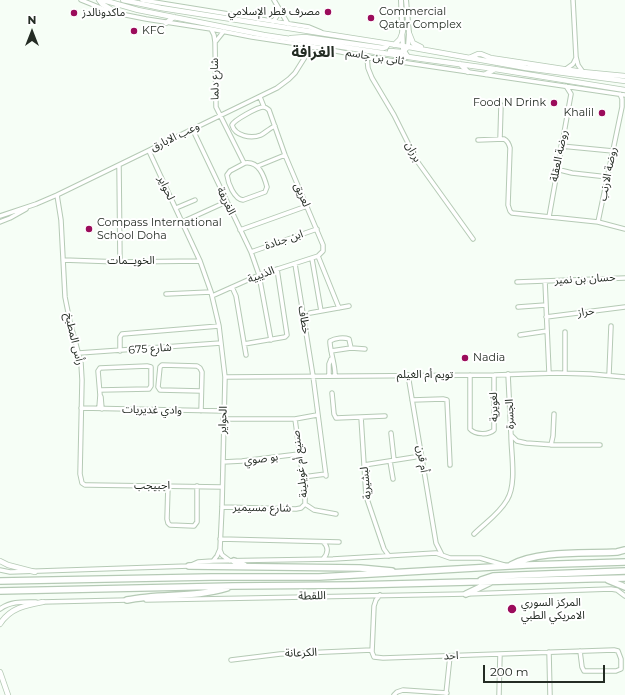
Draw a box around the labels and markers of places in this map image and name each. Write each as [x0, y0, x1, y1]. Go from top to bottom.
place label: مصرف قطر الإسلامي [228, 5, 320, 19]
place label: Commercial Qatar Complex [379, 5, 462, 31]
place label: ماكدونالدز [82, 6, 125, 20]
marker: مصرف قطر الإسلامي [323, 7, 333, 17]
marker: ماكدونالدز [69, 8, 79, 18]
marker: Commercial Qatar Complex [366, 13, 376, 23]
place label: KFC [142, 24, 164, 38]
marker: KFC [129, 26, 139, 36]
place label: Food N Drink [473, 96, 546, 110]
marker: Food N Drink [549, 98, 559, 108]
place label: Khalil [563, 106, 594, 120]
marker: Khalil [597, 108, 607, 118]
place label: Compass International School Doha [97, 216, 222, 242]
marker: Compass International School Doha [84, 224, 94, 234]
place label: Nadia [473, 351, 505, 365]
marker: Nadia [460, 353, 470, 363]
place label: المركز السوري الامريكي الطبي [521, 596, 585, 622]
marker: المركز السوري الامريكي الطبي [506, 603, 518, 615]

